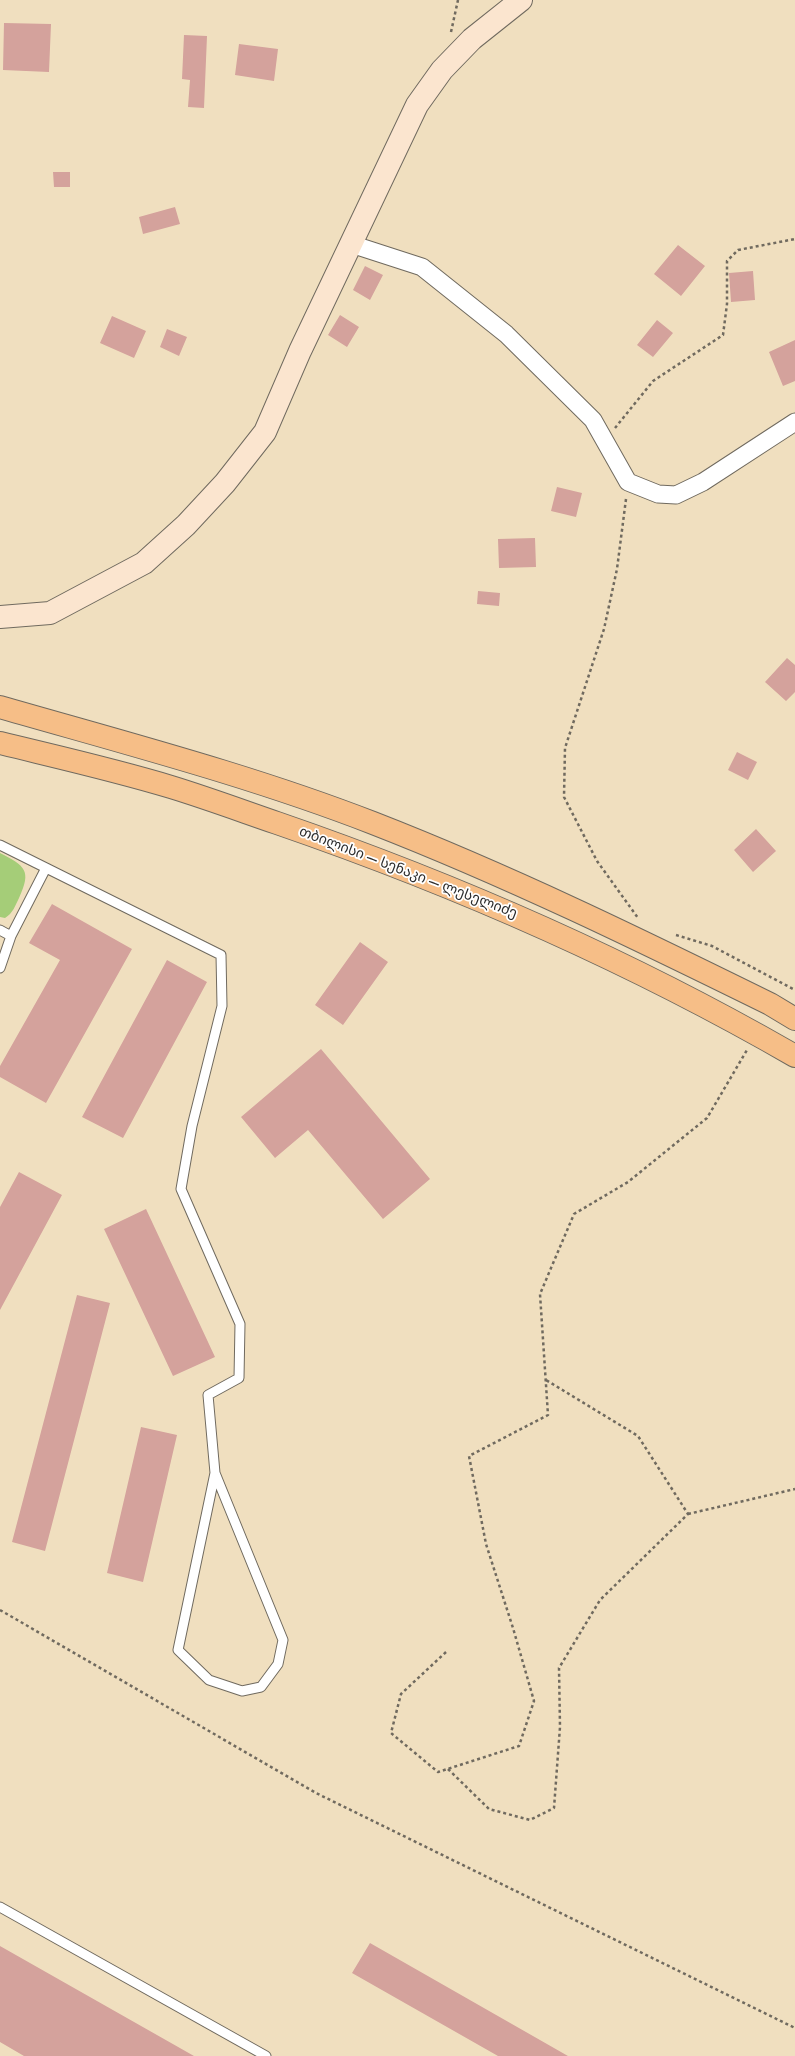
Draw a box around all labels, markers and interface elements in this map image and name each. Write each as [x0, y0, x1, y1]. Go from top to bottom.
street label: თბილისი — სენაკი — ლესელიძე [297, 824, 519, 922]

